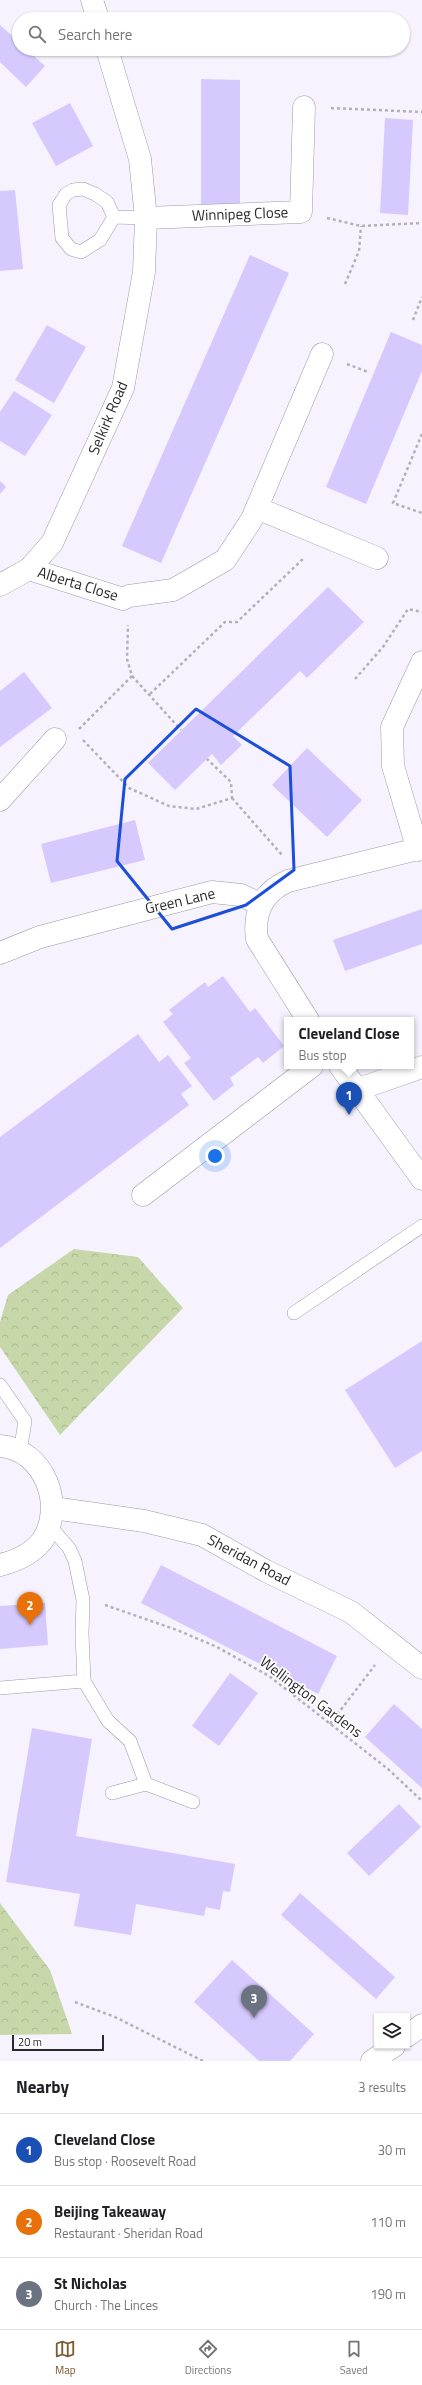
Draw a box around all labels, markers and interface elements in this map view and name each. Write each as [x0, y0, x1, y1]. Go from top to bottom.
search box [12, 12, 410, 56]
icon: search [26, 23, 48, 45]
text: Search here [58, 23, 132, 46]
street label: Winnipeg Close [191, 200, 289, 227]
street label: Selkirk Road [82, 378, 133, 458]
street label: Alberta Close [35, 560, 121, 607]
street label: Green Lane [143, 881, 217, 920]
popup [284, 1017, 414, 1069]
text: Cleveland Close [298, 1022, 400, 1045]
text: Bus stop [298, 1045, 347, 1065]
pin: 1 [336, 1082, 362, 1115]
your location [205, 1146, 225, 1166]
street label: Sheridan Road [203, 1528, 295, 1591]
pin: 2 [17, 1592, 43, 1625]
street label: Wellington Gardens [255, 1650, 368, 1743]
pin: 3 [241, 1985, 267, 2018]
map controls [374, 2013, 410, 2049]
button: layers [374, 2013, 410, 2049]
scale bar [12, 2033, 104, 2052]
text: 20 m [18, 2034, 42, 2050]
text: Nearby [16, 2074, 69, 2100]
text: 3 results [358, 2077, 406, 2097]
text: Cleveland Close [54, 2128, 155, 2151]
text: 1 [25, 2140, 33, 2160]
text: 30 m [378, 2140, 406, 2160]
text: Bus stop · Roosevelt Road [54, 2151, 196, 2171]
text: Beijing Takeaway [54, 2200, 166, 2223]
text: 2 [25, 2212, 33, 2232]
text: 110 m [370, 2212, 406, 2232]
text: Restaurant · Sheridan Road [54, 2223, 203, 2243]
text: St Nicholas [54, 2272, 127, 2295]
text: 3 [25, 2284, 33, 2304]
text: 190 m [370, 2284, 406, 2304]
text: Church · The Linces [54, 2295, 158, 2315]
tab: Map [54, 2338, 76, 2378]
tab: Directions [185, 2338, 231, 2378]
tab: Saved [340, 2338, 368, 2378]

